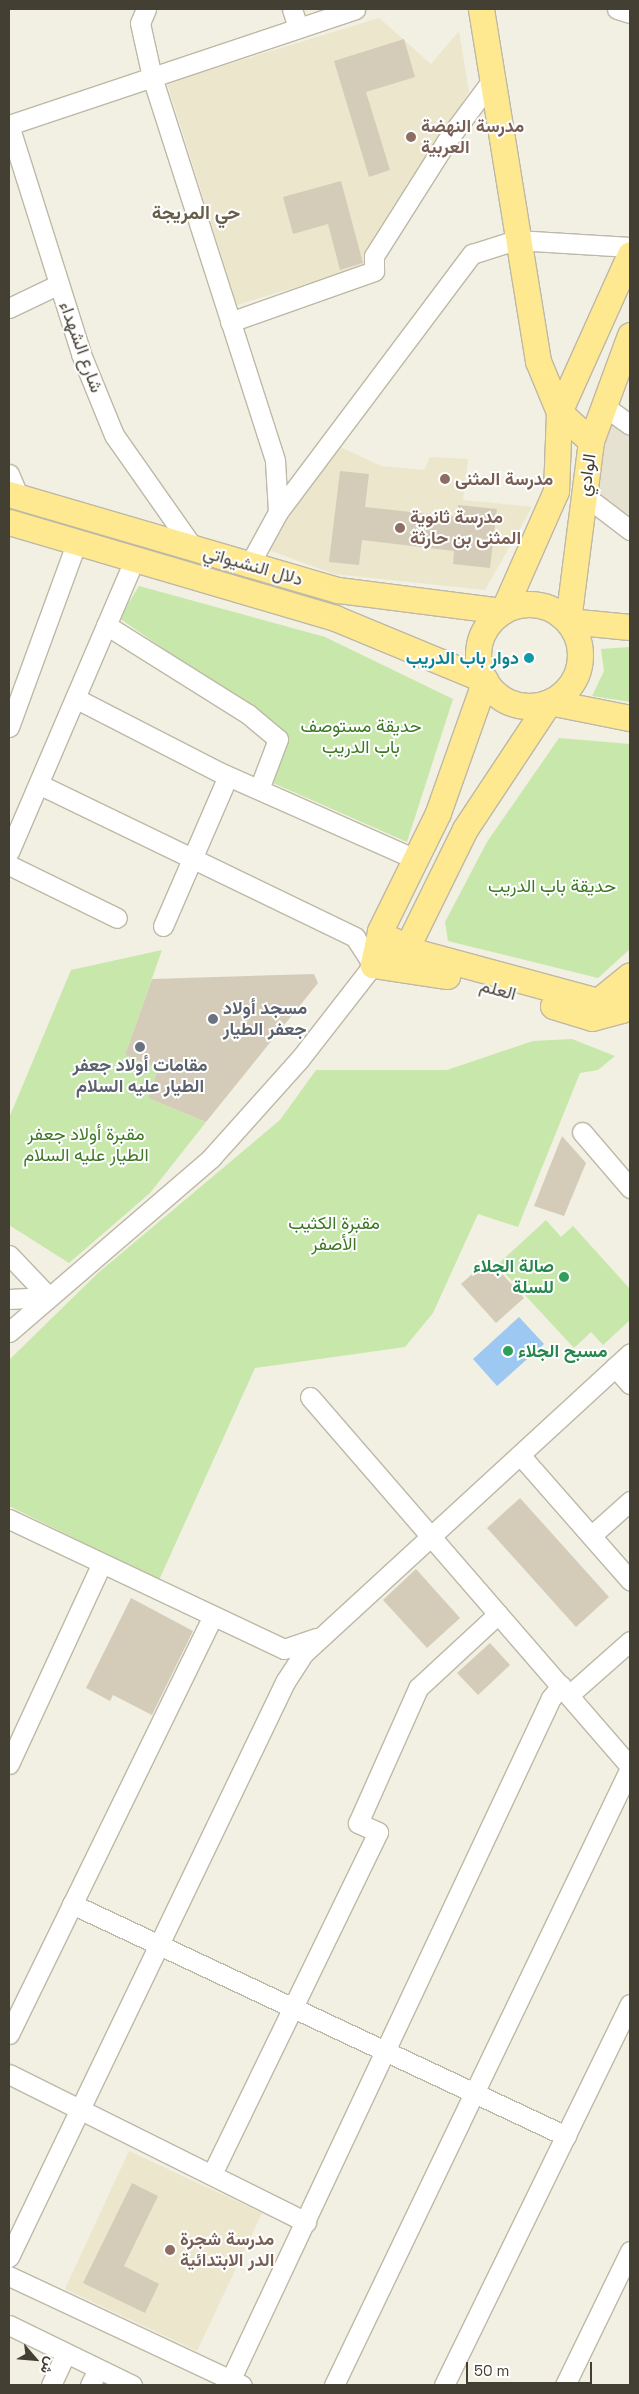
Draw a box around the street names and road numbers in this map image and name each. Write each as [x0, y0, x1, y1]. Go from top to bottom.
street label: شارع الشهداء [55, 298, 107, 396]
street label: الوادي [573, 452, 601, 498]
street label: دلال النشيواتي [201, 541, 305, 591]
street label: العلم [477, 975, 519, 1005]

